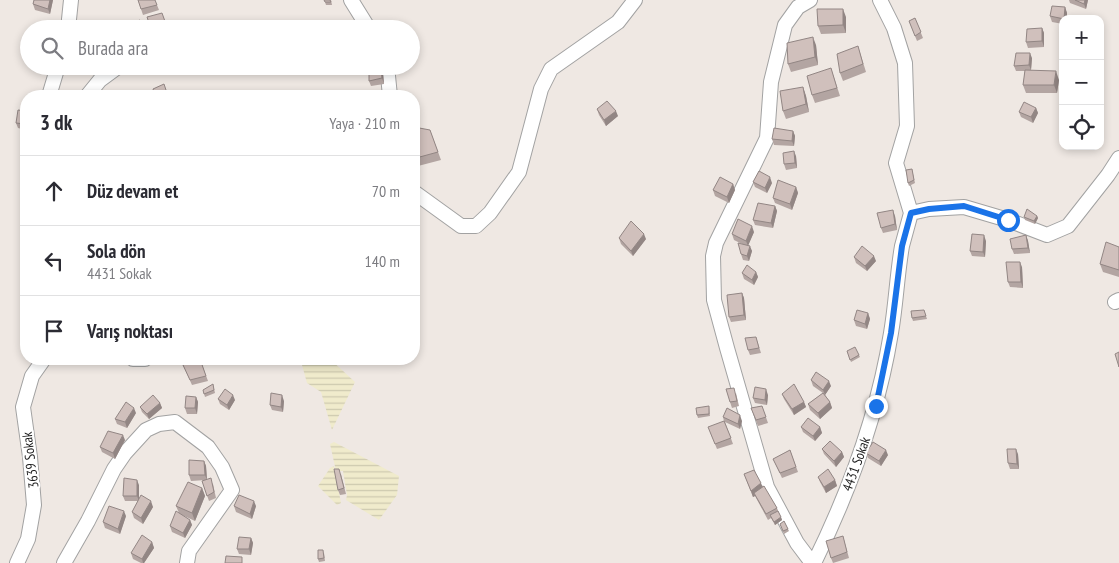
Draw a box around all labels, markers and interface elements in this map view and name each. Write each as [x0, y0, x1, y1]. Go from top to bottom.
map controls [1059, 15, 1104, 150]
button: + [1059, 15, 1104, 60]
search box [20, 20, 420, 75]
icon: search [38, 34, 66, 62]
text: Burada ara [78, 36, 148, 60]
button: − [1059, 60, 1104, 105]
button: locate [1059, 105, 1104, 150]
text: 3 dk [40, 109, 72, 136]
text: Yaya · 210 m [329, 113, 400, 133]
icon: ahead [40, 177, 68, 205]
text: Düz devam et [87, 179, 178, 203]
text: 70 m [372, 181, 400, 201]
route start [997, 209, 1020, 232]
text: Sola dön [87, 239, 146, 263]
icon: left [40, 247, 68, 275]
text: 140 m [365, 251, 400, 271]
text: 4431 Sokak [87, 263, 152, 283]
icon: arrive [40, 317, 68, 345]
text: Varış noktası [87, 319, 173, 343]
route end [865, 395, 888, 418]
street label: 3639 Sokak [18, 430, 42, 489]
street label: 4431 Sokak [838, 434, 874, 494]

